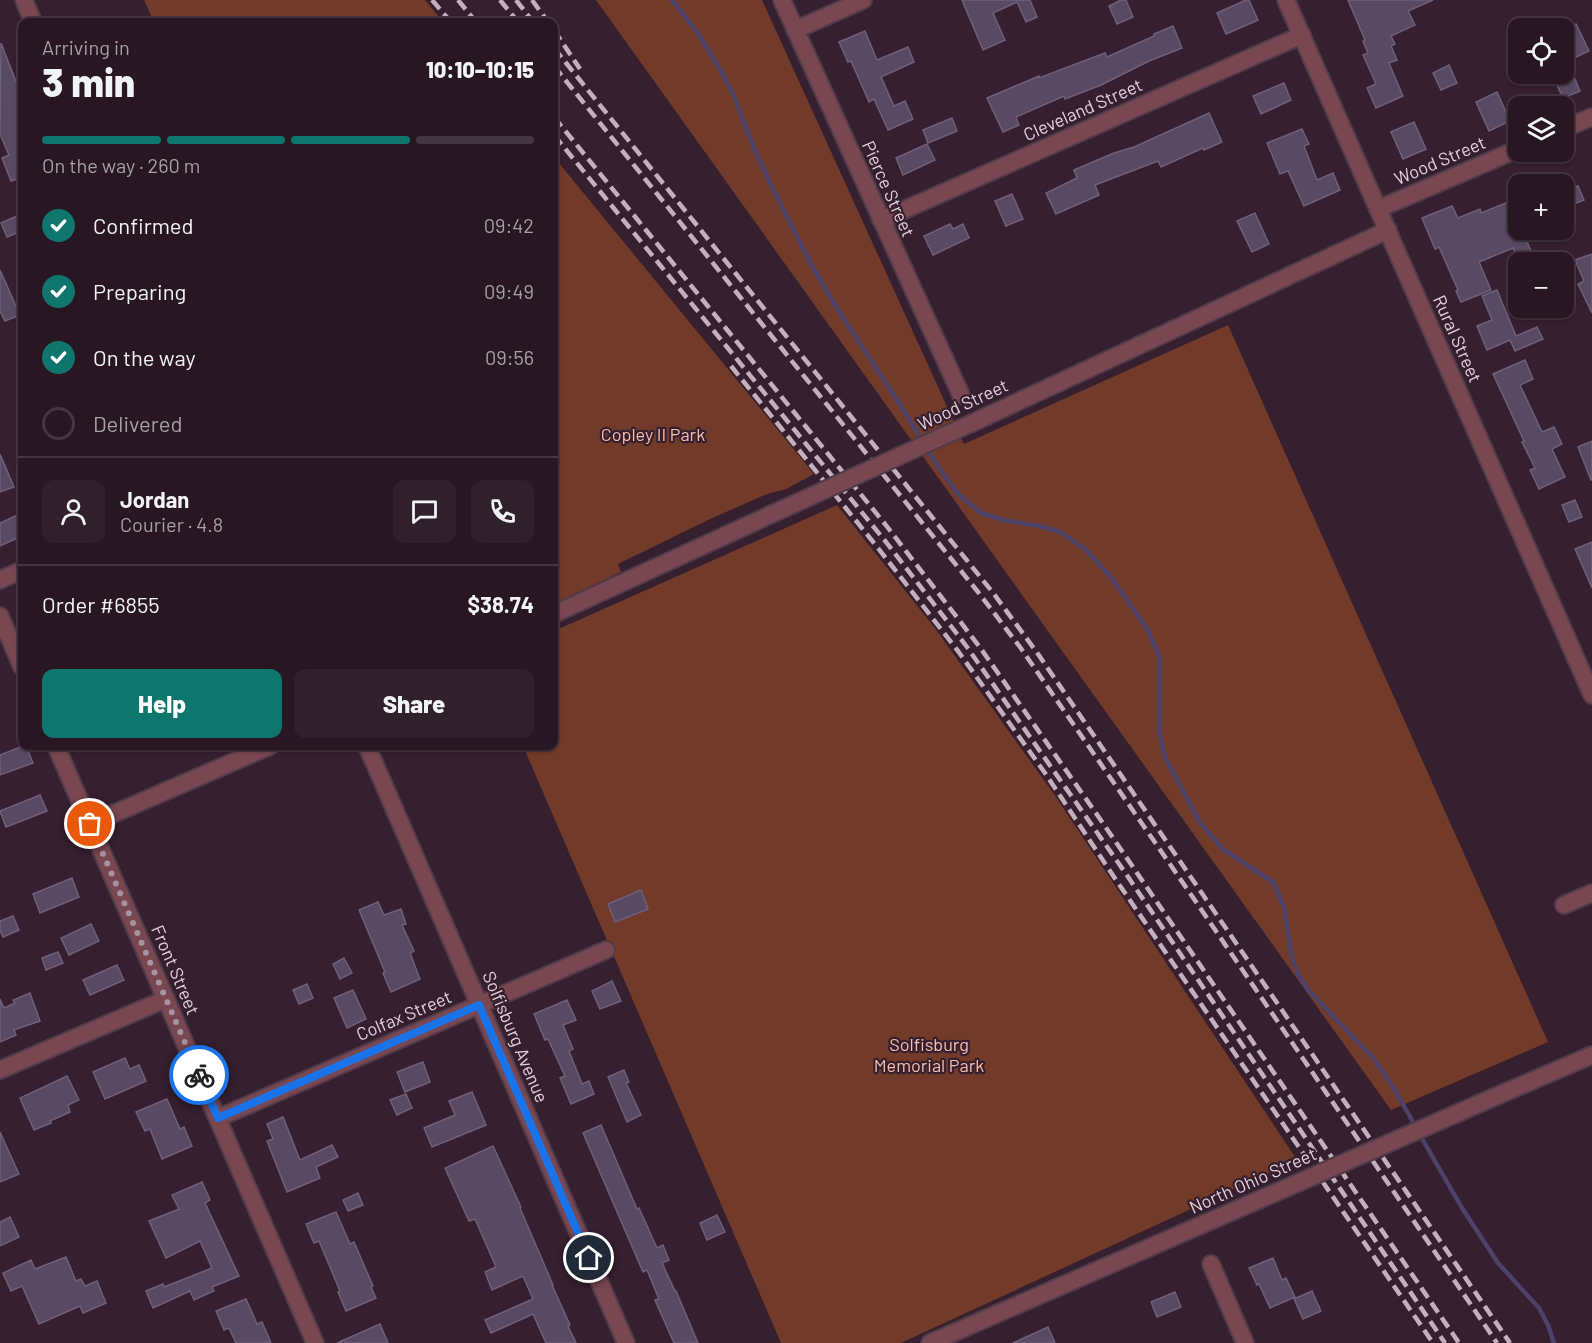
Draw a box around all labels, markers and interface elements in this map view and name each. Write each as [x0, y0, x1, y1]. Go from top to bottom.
map controls [1508, 18, 1574, 318]
button: locate [1508, 18, 1574, 84]
text: Arriving in [42, 35, 130, 59]
text: 10:10–10:15 [426, 56, 534, 82]
text: 3 min [42, 58, 135, 105]
street label: Cleveland Street [1020, 73, 1145, 145]
button: layers [1508, 96, 1574, 162]
street label: Wood Street [1391, 131, 1489, 189]
street label: Pierce Street [858, 137, 920, 240]
text: On the way · 260 m [42, 153, 200, 177]
button: + [1508, 174, 1574, 240]
icon: check [42, 209, 75, 242]
text: Confirmed [93, 212, 193, 238]
text: 09:42 [484, 213, 534, 237]
button: − [1508, 252, 1574, 318]
icon: check [42, 275, 75, 308]
text: Preparing [93, 278, 186, 304]
text: 09:49 [484, 279, 534, 303]
street label: Rural Street [1429, 292, 1487, 386]
icon: check [42, 341, 75, 374]
text: On the way [93, 344, 196, 370]
text: 09:56 [485, 345, 534, 369]
street label: Wood Street [914, 374, 1011, 435]
text: Delivered [93, 410, 182, 436]
park label: Copley II Park [601, 423, 705, 445]
button: person [42, 480, 105, 543]
button: chat [393, 480, 456, 543]
button: phone [471, 480, 534, 543]
text: Jordan [120, 486, 189, 512]
text: Courier · 4.8 [120, 512, 223, 536]
text: Order #6855 [42, 591, 160, 617]
text: $38.74 [467, 591, 534, 617]
button: Help [42, 669, 282, 738]
button: Share [294, 669, 534, 738]
pin [64, 798, 115, 849]
icon: bag [73, 807, 106, 840]
street label: Front Street [147, 921, 205, 1018]
street label: Solfisburg Avenue [478, 968, 553, 1106]
street label: Colfax Street [353, 985, 455, 1045]
park label: Solfisburg Memorial Park [874, 1033, 984, 1076]
courier [169, 1045, 229, 1105]
icon: bike [183, 1059, 216, 1092]
street label: North Ohio Street [1186, 1142, 1320, 1218]
pin [563, 1232, 614, 1283]
icon: home [572, 1241, 605, 1274]

